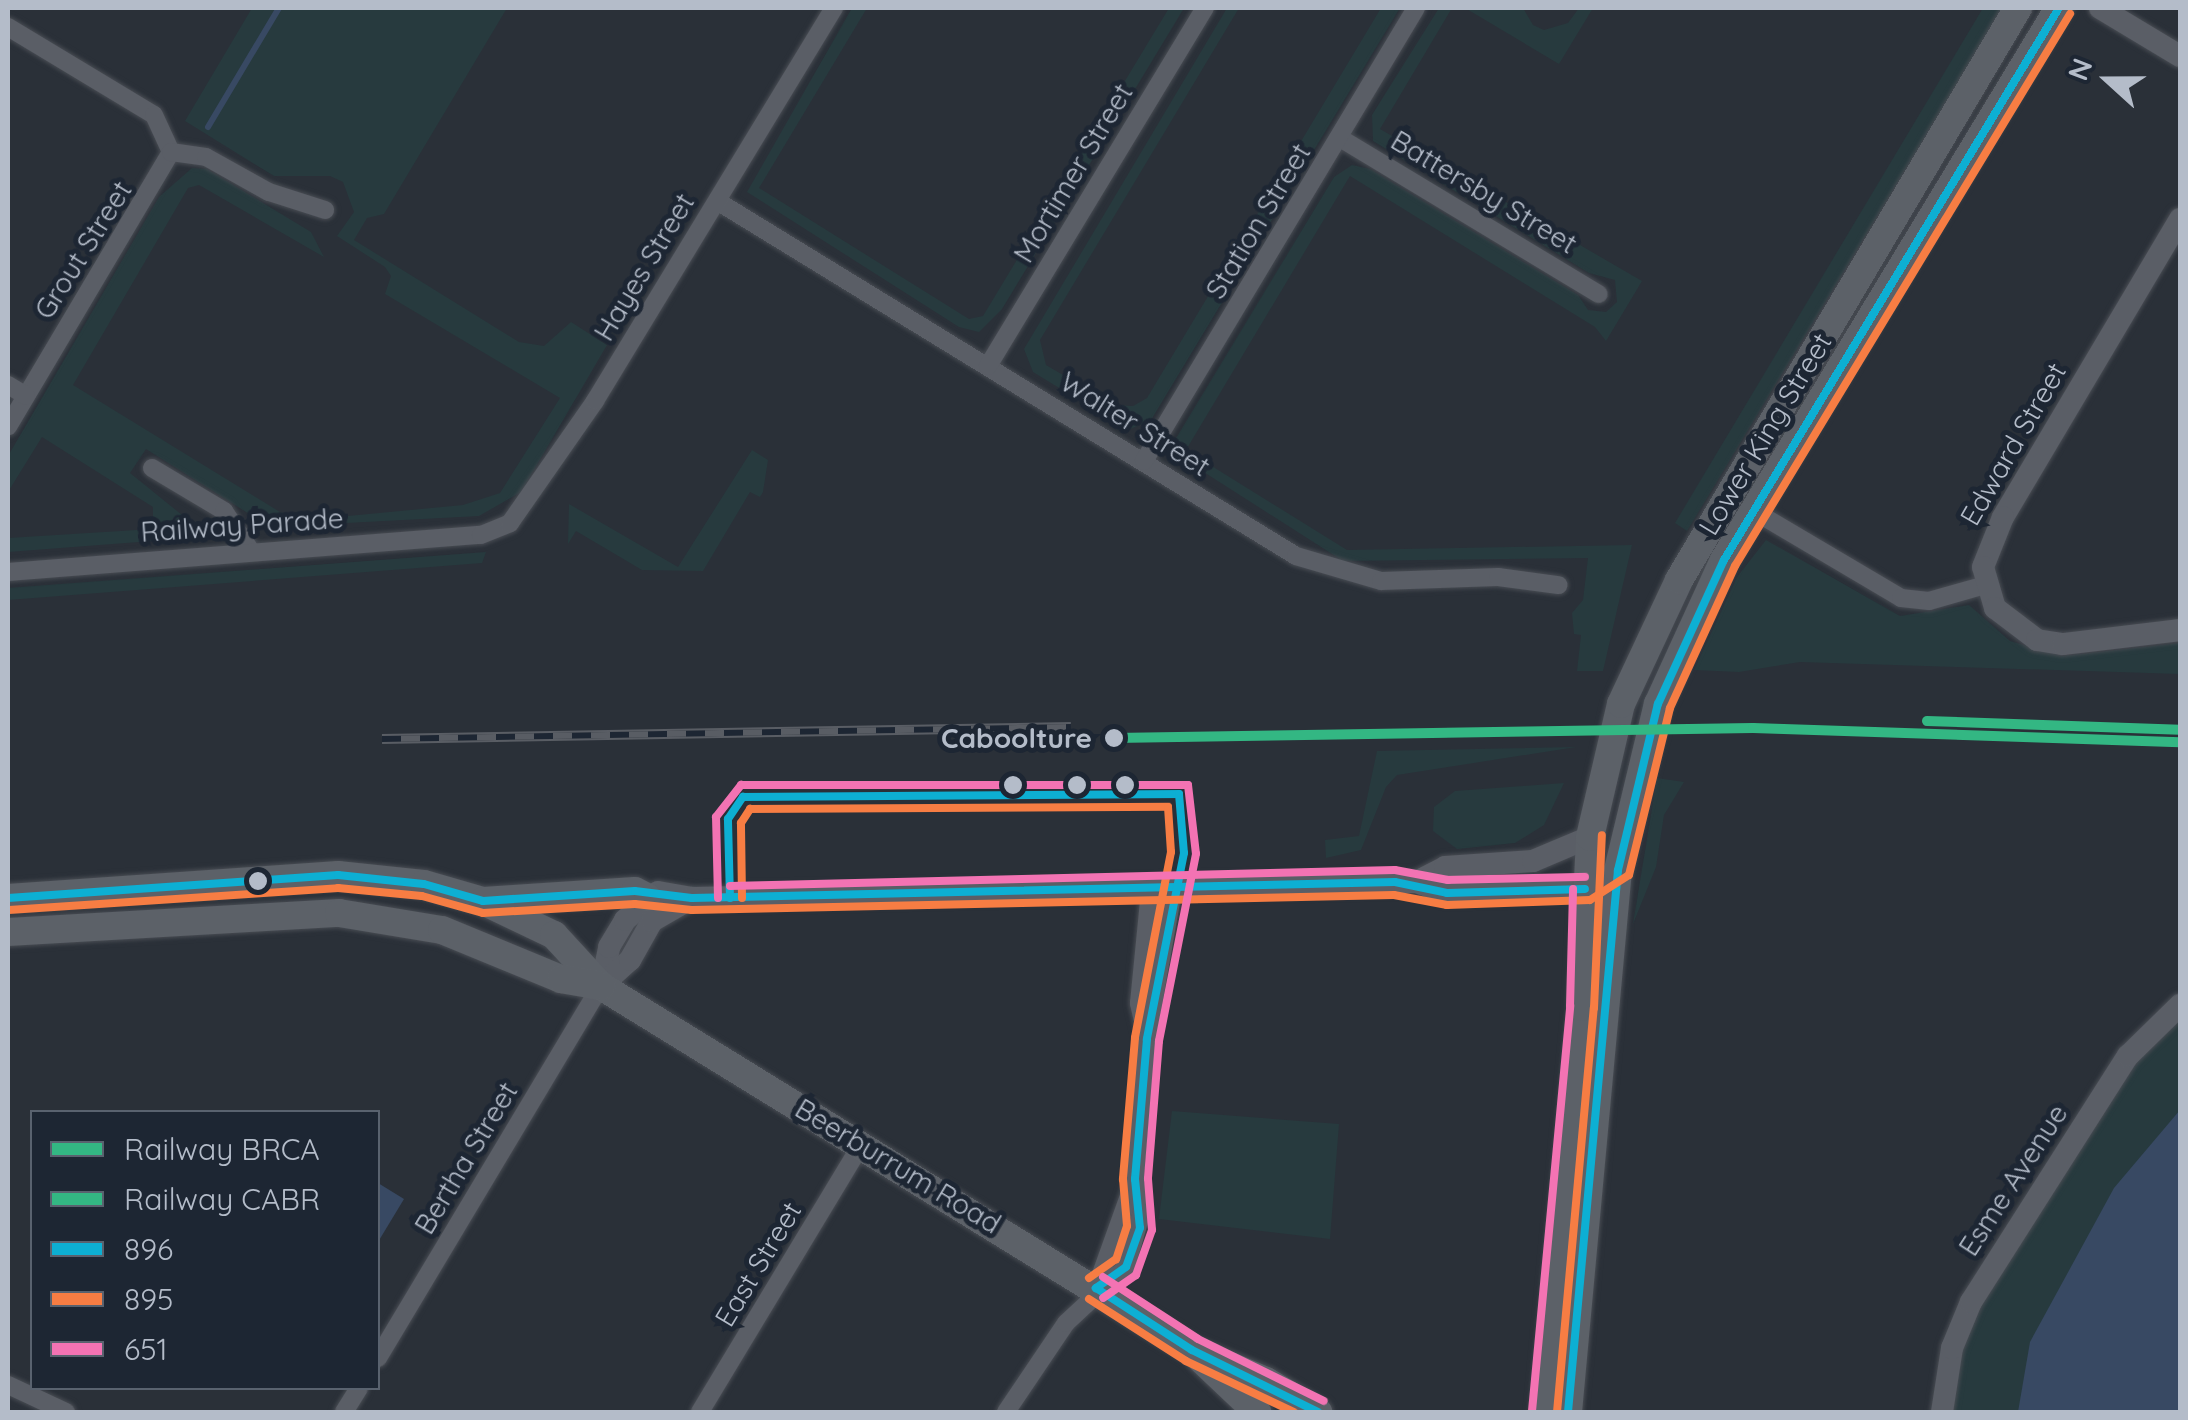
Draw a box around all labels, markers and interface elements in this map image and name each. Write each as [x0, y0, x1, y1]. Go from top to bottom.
north arrow [2058, 30, 2158, 130]
text: N [2059, 53, 2100, 85]
street label: Mortimer Street [1006, 78, 1140, 268]
street label: Battersby Street [1385, 123, 1583, 261]
street label: Station Street [1199, 137, 1317, 305]
street label: Grout Street [27, 175, 139, 325]
street label: Hayes Street [587, 187, 701, 347]
street label: Lower King Street [1691, 327, 1839, 541]
street label: Edward Street [1953, 357, 2073, 531]
street label: Walter Street [1054, 365, 1216, 483]
street label: Railway Parade [139, 501, 345, 549]
place label: Caboolture [941, 721, 1092, 755]
marker: Caboolture [1101, 725, 1127, 751]
unlabelled marker [1003, 775, 1023, 795]
unlabelled marker [1067, 775, 1087, 795]
unlabelled marker [1115, 775, 1135, 795]
unlabelled marker [248, 871, 268, 891]
street label: Bertha Street [407, 1076, 525, 1240]
street label: Beerburrum Road [789, 1091, 1007, 1241]
street label: Esme Avenue [1952, 1098, 2074, 1262]
legend [30, 1110, 380, 1390]
text: Railway BRCA [124, 1130, 320, 1168]
text: Railway CABR [124, 1180, 320, 1218]
street label: East Street [708, 1195, 808, 1333]
text: 896 [124, 1230, 173, 1268]
text: 895 [124, 1280, 173, 1318]
text: 651 [124, 1330, 168, 1368]

